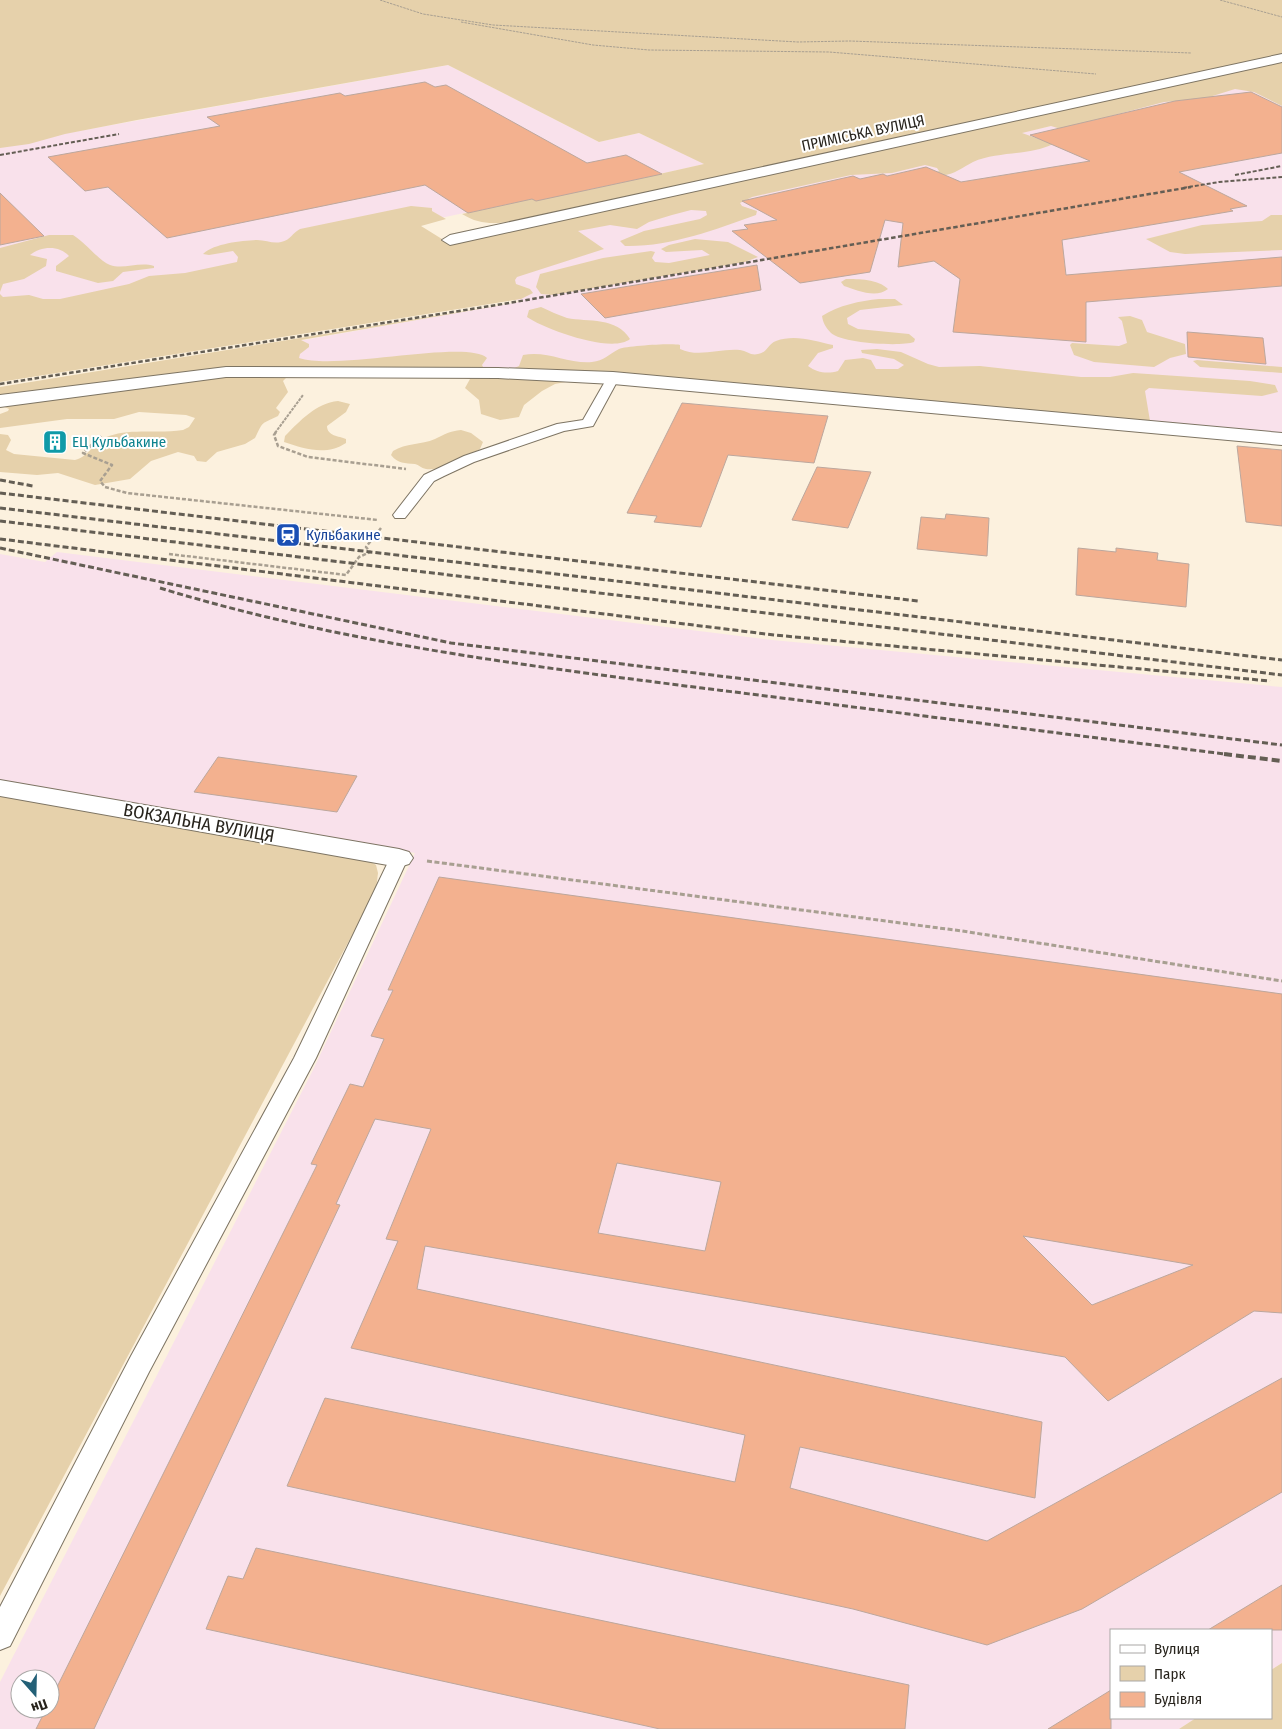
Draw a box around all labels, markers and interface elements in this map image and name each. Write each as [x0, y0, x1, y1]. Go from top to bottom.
street label: ПРИМІСЬКА ВУЛИЦЯ [800, 111, 926, 155]
building icon: ЕЦ Кульбакине [42, 429, 68, 455]
place label: ЕЦ Кульбакине [72, 433, 166, 451]
station icon: Кульбакине [275, 522, 301, 548]
place label: Кульбакине [306, 526, 381, 544]
street label: ВОКЗАЛЬНА ВУЛИЦЯ [122, 799, 276, 847]
legend [1110, 1629, 1272, 1719]
text: Вулиця [1154, 1640, 1200, 1658]
text: Парк [1154, 1665, 1185, 1683]
north arrow [10, 1669, 60, 1719]
text: Будівля [1154, 1690, 1202, 1708]
text: Пн [29, 1695, 50, 1716]

